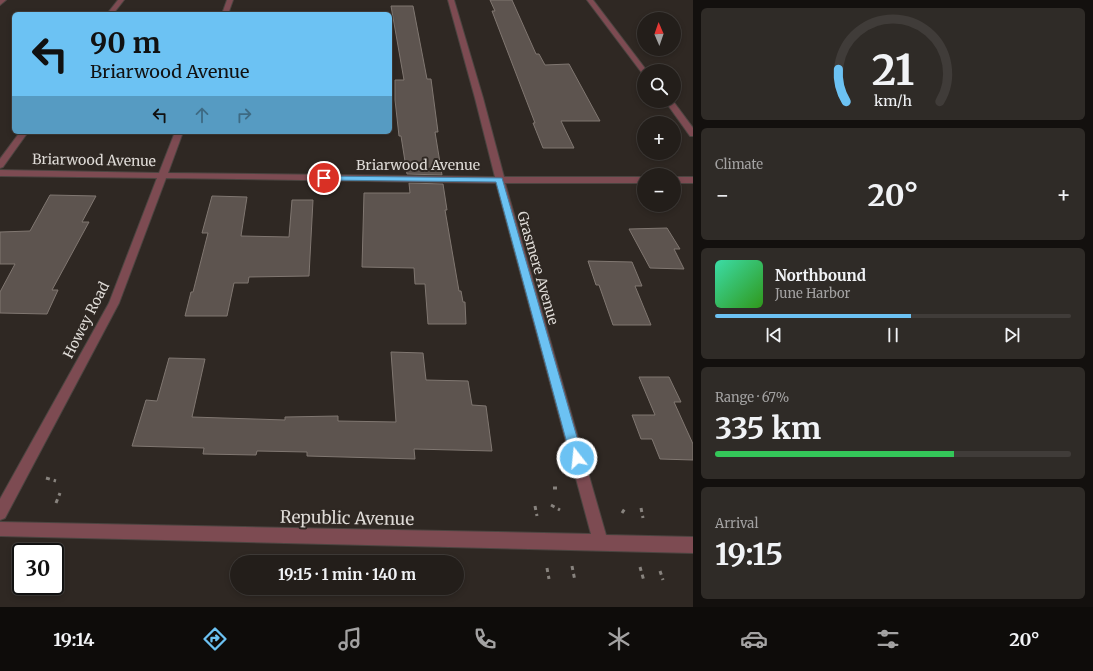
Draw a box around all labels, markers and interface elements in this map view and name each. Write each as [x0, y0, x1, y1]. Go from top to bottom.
north arrow [637, 12, 681, 56]
map controls [637, 12, 681, 212]
text: 90 m [90, 25, 161, 61]
icon: left [24, 28, 76, 80]
text: 21 [872, 44, 914, 96]
text: Briarwood Avenue [90, 60, 249, 83]
button: search [637, 64, 681, 108]
text: km/h [874, 91, 912, 109]
icon: left [149, 104, 171, 126]
icon: ahead [191, 104, 213, 126]
icon: right [233, 104, 255, 126]
button: + [637, 116, 681, 160]
street label: Briarwood Avenue [32, 150, 156, 170]
street label: Briarwood Avenue [356, 156, 480, 174]
text: Climate [715, 156, 763, 173]
pin [307, 161, 341, 195]
icon: arrive [313, 167, 335, 189]
button: − [637, 168, 681, 212]
text: 20° [868, 176, 918, 214]
text: − [715, 181, 730, 209]
text: + [1056, 181, 1071, 209]
street label: Grasmere Avenue [513, 209, 563, 327]
text: Northbound [775, 266, 866, 285]
street label: Howey Road [59, 278, 113, 361]
text: June Harbor [775, 285, 850, 302]
icon: previous [763, 324, 785, 346]
icon: pause [882, 324, 904, 346]
icon: next [1001, 324, 1023, 346]
text: Range · 67% [715, 389, 789, 406]
text: 335 km [715, 409, 821, 447]
position arrow [556, 437, 598, 479]
street label: Republic Avenue [280, 506, 414, 530]
text: Arrival [715, 515, 758, 532]
text: 19:15 [715, 535, 783, 573]
speed limit sign: 30 [12, 543, 64, 595]
text: 19:15 · 1 min · 140 m [278, 565, 416, 584]
icon: directions [201, 625, 229, 653]
icon: music [336, 625, 364, 653]
icon: phone [471, 625, 499, 653]
icon: climate [605, 625, 633, 653]
icon: car [740, 625, 768, 653]
icon: filters [874, 625, 902, 653]
text: 19:14 [53, 628, 95, 651]
text: 20° [1009, 628, 1040, 651]

